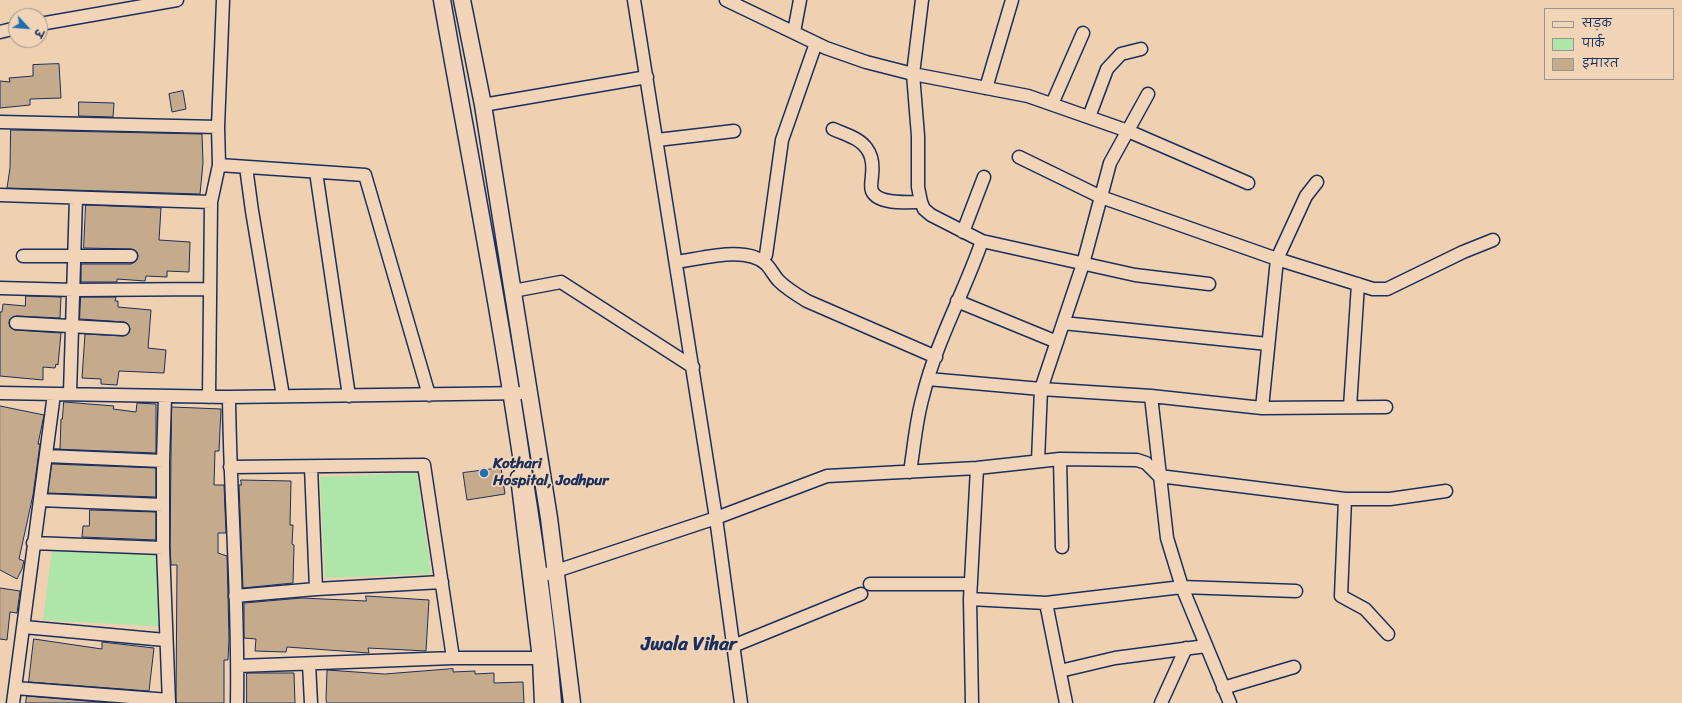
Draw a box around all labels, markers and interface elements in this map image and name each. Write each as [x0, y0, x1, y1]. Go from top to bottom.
north arrow [8, 8, 48, 48]
legend [1544, 8, 1674, 80]
text: सड़क [1582, 12, 1612, 34]
text: उ [28, 26, 48, 40]
text: पार्क [1582, 32, 1605, 54]
text: इमारत [1582, 52, 1619, 74]
place label: Kothari Hospital, Jodhpur [493, 455, 609, 490]
marker: Kothari Hospital, Jodhpur [478, 467, 490, 479]
district label: Jwala Vihar [641, 634, 737, 656]

